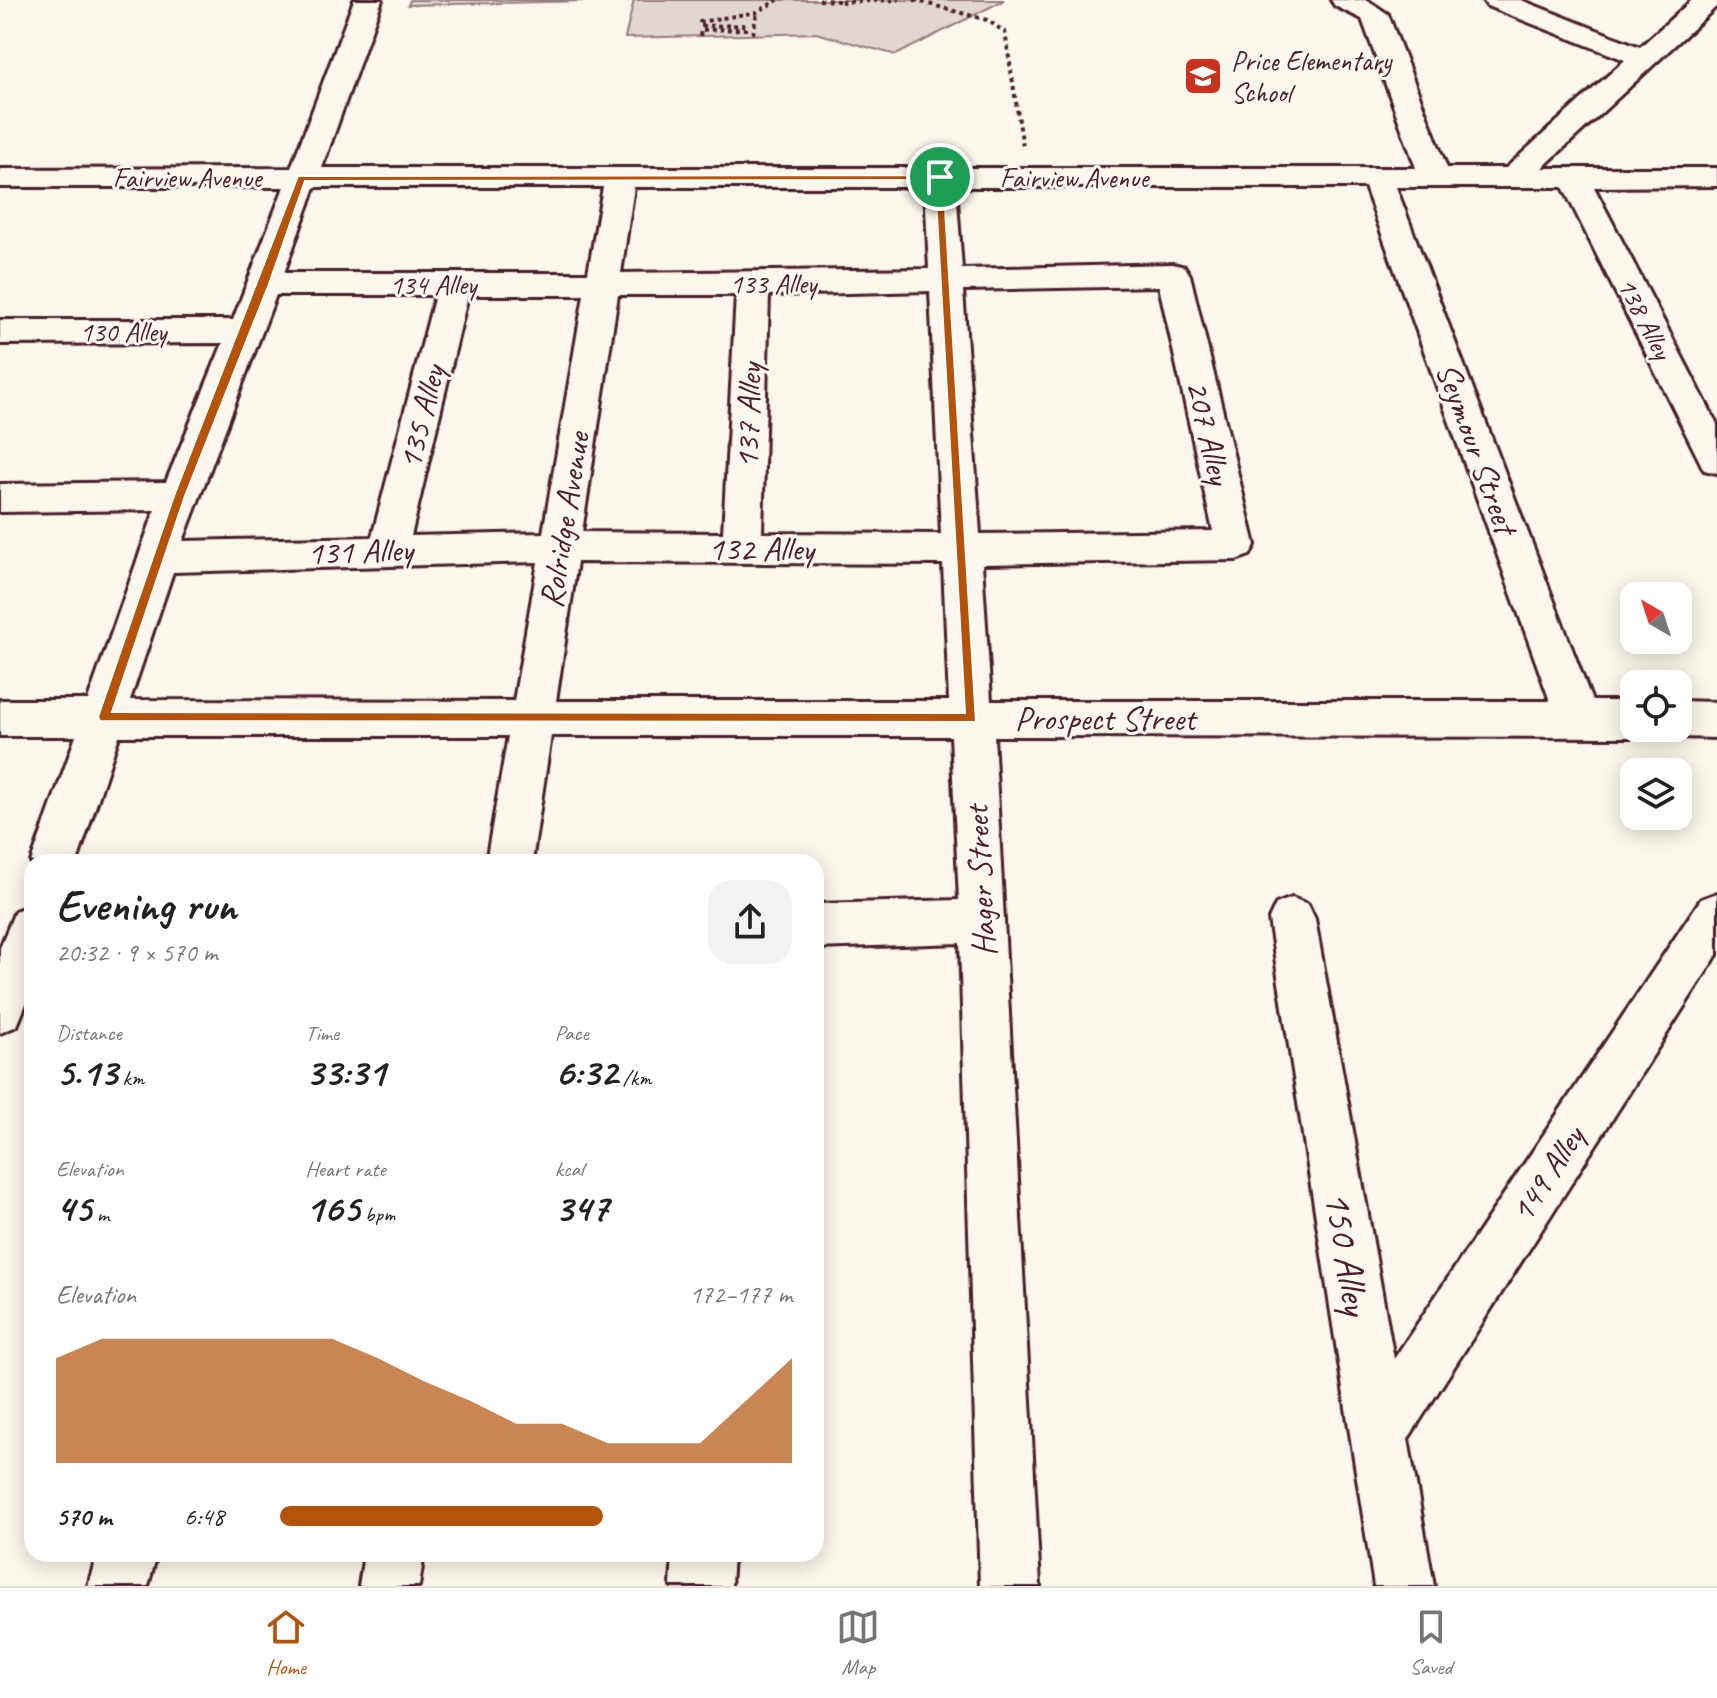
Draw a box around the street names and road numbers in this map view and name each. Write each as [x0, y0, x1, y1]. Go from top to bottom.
street label: Fairview Avenue [113, 160, 263, 195]
street label: Fairview Avenue [1000, 160, 1150, 195]
street label: 133 Alley [730, 266, 819, 301]
street label: 134 Alley [390, 267, 479, 302]
street label: 138 Alley [1610, 271, 1681, 367]
street label: 130 Alley [80, 314, 169, 349]
street label: 135 Alley [387, 357, 455, 473]
street label: Seymour Street [1426, 357, 1529, 544]
street label: 137 Alley [725, 359, 771, 469]
street label: 207 Alley [1176, 376, 1243, 491]
street label: Rolridge Avenue [529, 427, 599, 611]
street label: 132 Alley [708, 527, 817, 570]
street label: 131 Alley [307, 528, 417, 574]
street label: Prospect Street [1015, 697, 1199, 740]
street label: Hager Street [954, 801, 1005, 958]
street label: 149 Alley [1500, 1115, 1596, 1230]
street label: 150 Alley [1313, 1188, 1382, 1321]

